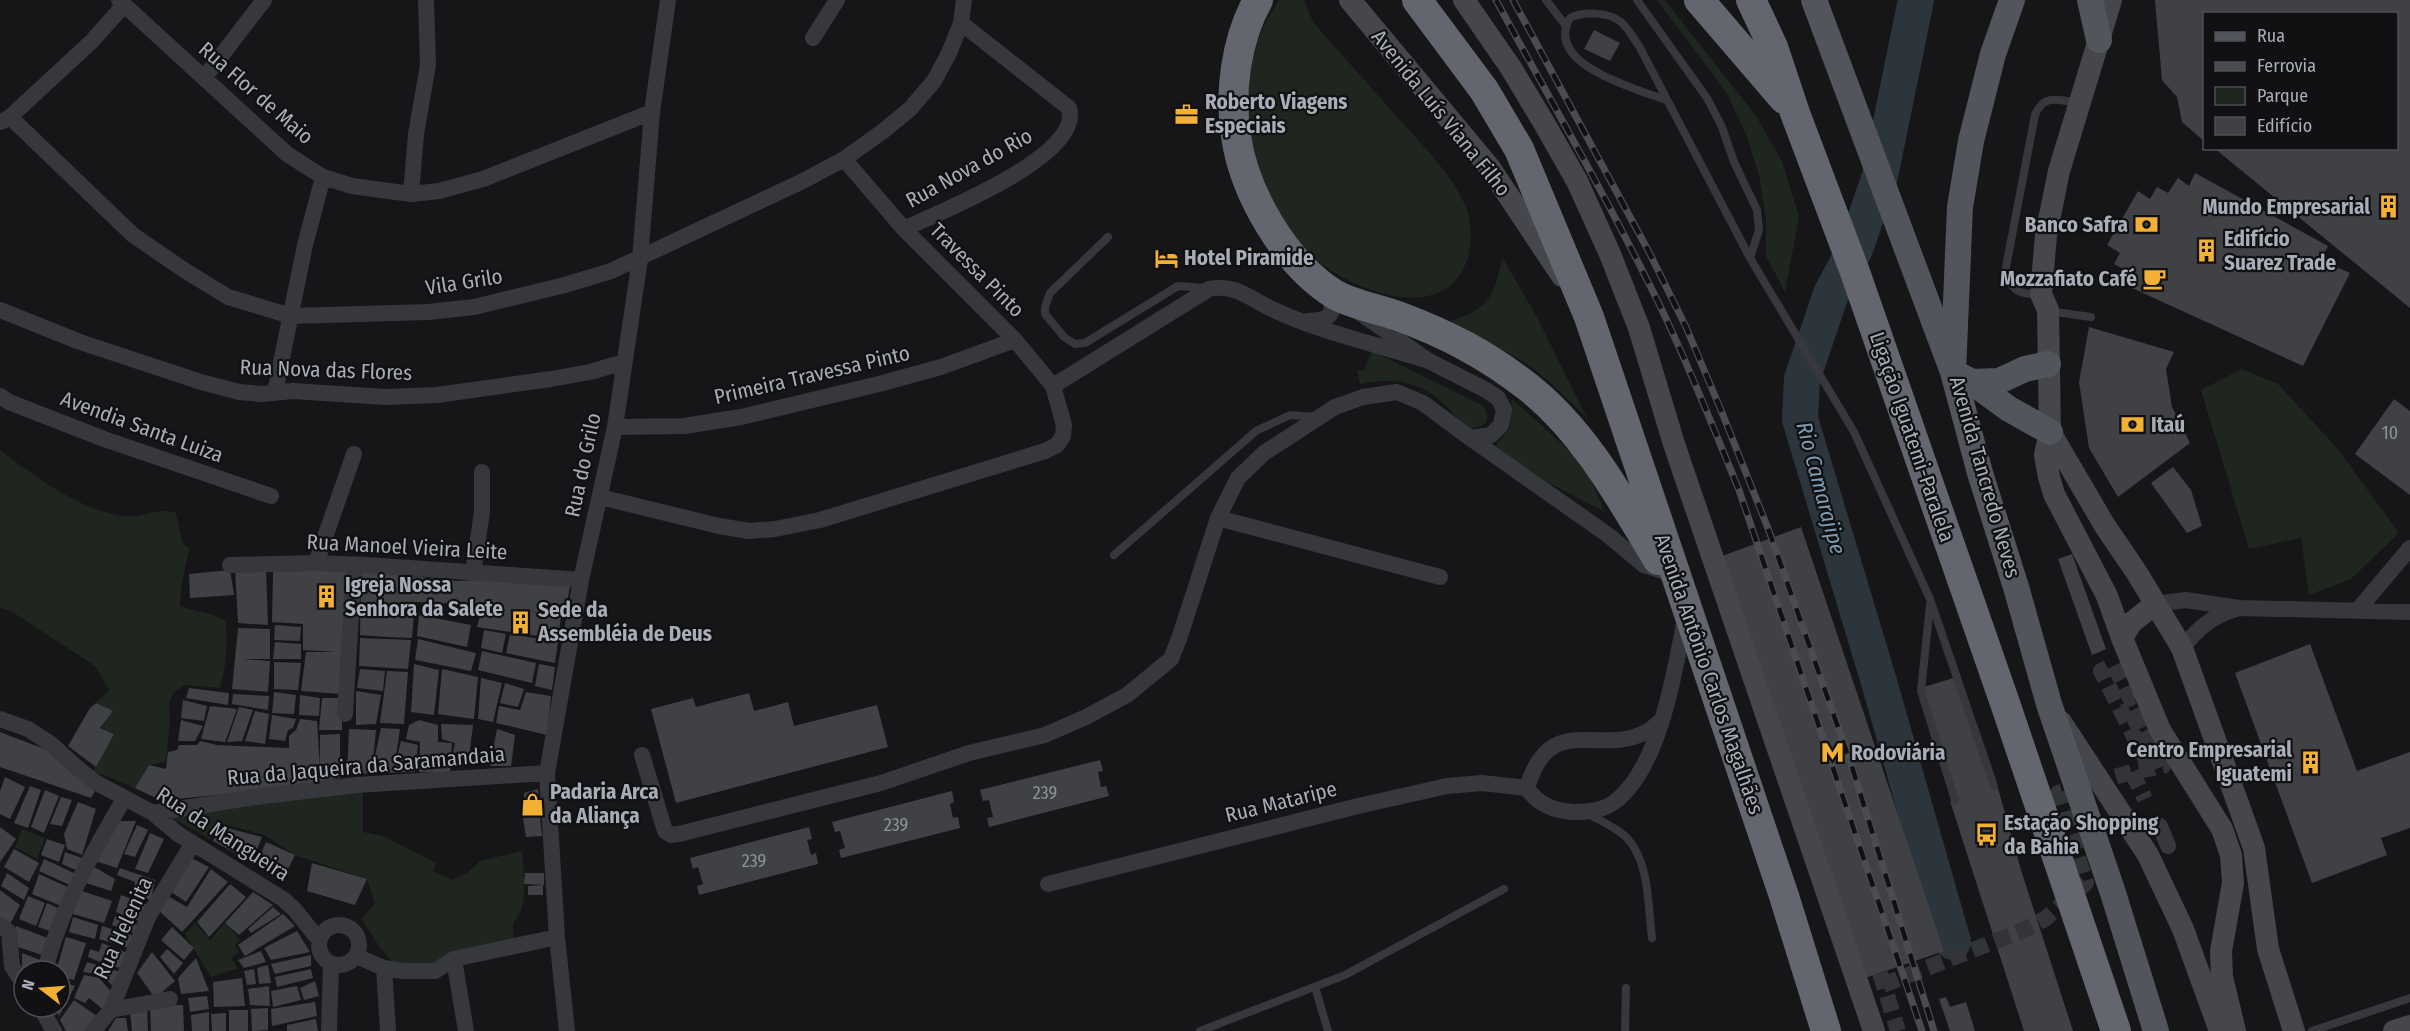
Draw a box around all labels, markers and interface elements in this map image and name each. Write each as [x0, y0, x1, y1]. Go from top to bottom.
legend [2203, 12, 2398, 150]
street label: Avenida Luís Viana Filho [1366, 24, 1516, 202]
text: Rua [2257, 25, 2285, 47]
street label: Rua Flor de Maio [193, 36, 319, 150]
text: Ferrovia [2257, 55, 2316, 77]
text: Parque [2257, 85, 2308, 107]
place label: Roberto Viagens Especiais [1205, 89, 1348, 139]
office icon: Roberto Viagens Especiais [1174, 101, 1200, 127]
text: Edifício [2257, 115, 2312, 137]
street label: Rua Nova do Rio [901, 123, 1037, 213]
place label: Mundo Empresarial [2202, 194, 2370, 220]
building icon: Mundo Empresarial [2375, 194, 2401, 220]
place label: Banco Safra [2025, 212, 2128, 238]
bank icon: Banco Safra [2133, 212, 2159, 238]
street label: Travessa Pinto [924, 217, 1030, 323]
place label: Edifício Suarez Trade [2224, 226, 2337, 276]
building icon: Edifício Suarez Trade [2193, 238, 2219, 264]
hotel icon: Hotel Piramide [1153, 245, 1179, 271]
place label: Hotel Piramide [1184, 245, 1314, 271]
street label: Vila Grilo [424, 263, 504, 301]
place label: Mozzafiato Café [2000, 266, 2137, 292]
cafe icon: Mozzafiato Café [2142, 266, 2168, 292]
street label: Ligação Iguatemi-Paralela [1864, 329, 1960, 545]
street label: Primeira Travessa Pinto [712, 340, 912, 410]
street label: Rua Nova das Flores [239, 354, 413, 386]
street label: Avenida Tancredo Neves [1944, 373, 2026, 581]
street label: Avendia Santa Luiza [57, 386, 227, 468]
street label: Rua do Grilo [559, 410, 607, 520]
bank icon: Itaú [2120, 412, 2146, 438]
place label: Itaú [2151, 412, 2185, 438]
water label: Rio Camarajipe [1790, 419, 1852, 557]
house number: 10 [2382, 422, 2398, 444]
street label: Rua Manoel Vieira Leite [306, 529, 508, 565]
street label: Avenida Antônio Carlos Magalhães [1649, 530, 1769, 818]
place label: Igreja Nossa Senhora da Salete [345, 572, 503, 622]
building icon: Igreja Nossa Senhora da Salete [314, 584, 340, 610]
place label: Sede da Assembléia de Deus [537, 597, 712, 647]
building icon: Sede da Assembléia de Deus [507, 609, 533, 635]
place label: Centro Empresarial Iguatemi [2126, 737, 2292, 787]
metro station icon: Rodoviária [1820, 740, 1846, 766]
place label: Rodoviária [1851, 740, 1946, 766]
street label: Rua da Jaqueira da Saramandaia [226, 741, 506, 791]
building icon: Centro Empresarial Iguatemi [2297, 749, 2323, 775]
street label: Rua Mataripe [1223, 776, 1339, 828]
place label: Padaria Arca da Aliança [550, 779, 659, 829]
street label: Rua da Mangueira [151, 781, 295, 887]
house number: 239 [1033, 782, 1057, 804]
shop icon: Padaria Arca da Aliança [519, 791, 545, 817]
place label: Estação Shopping da Bahia [2004, 810, 2159, 860]
house number: 239 [884, 814, 908, 836]
bus stop icon: Estação Shopping da Bahia [1973, 822, 1999, 848]
house number: 239 [742, 850, 766, 872]
street label: Rua Helenita [88, 873, 158, 983]
north arrow [12, 959, 72, 1019]
text: N [18, 977, 39, 992]

